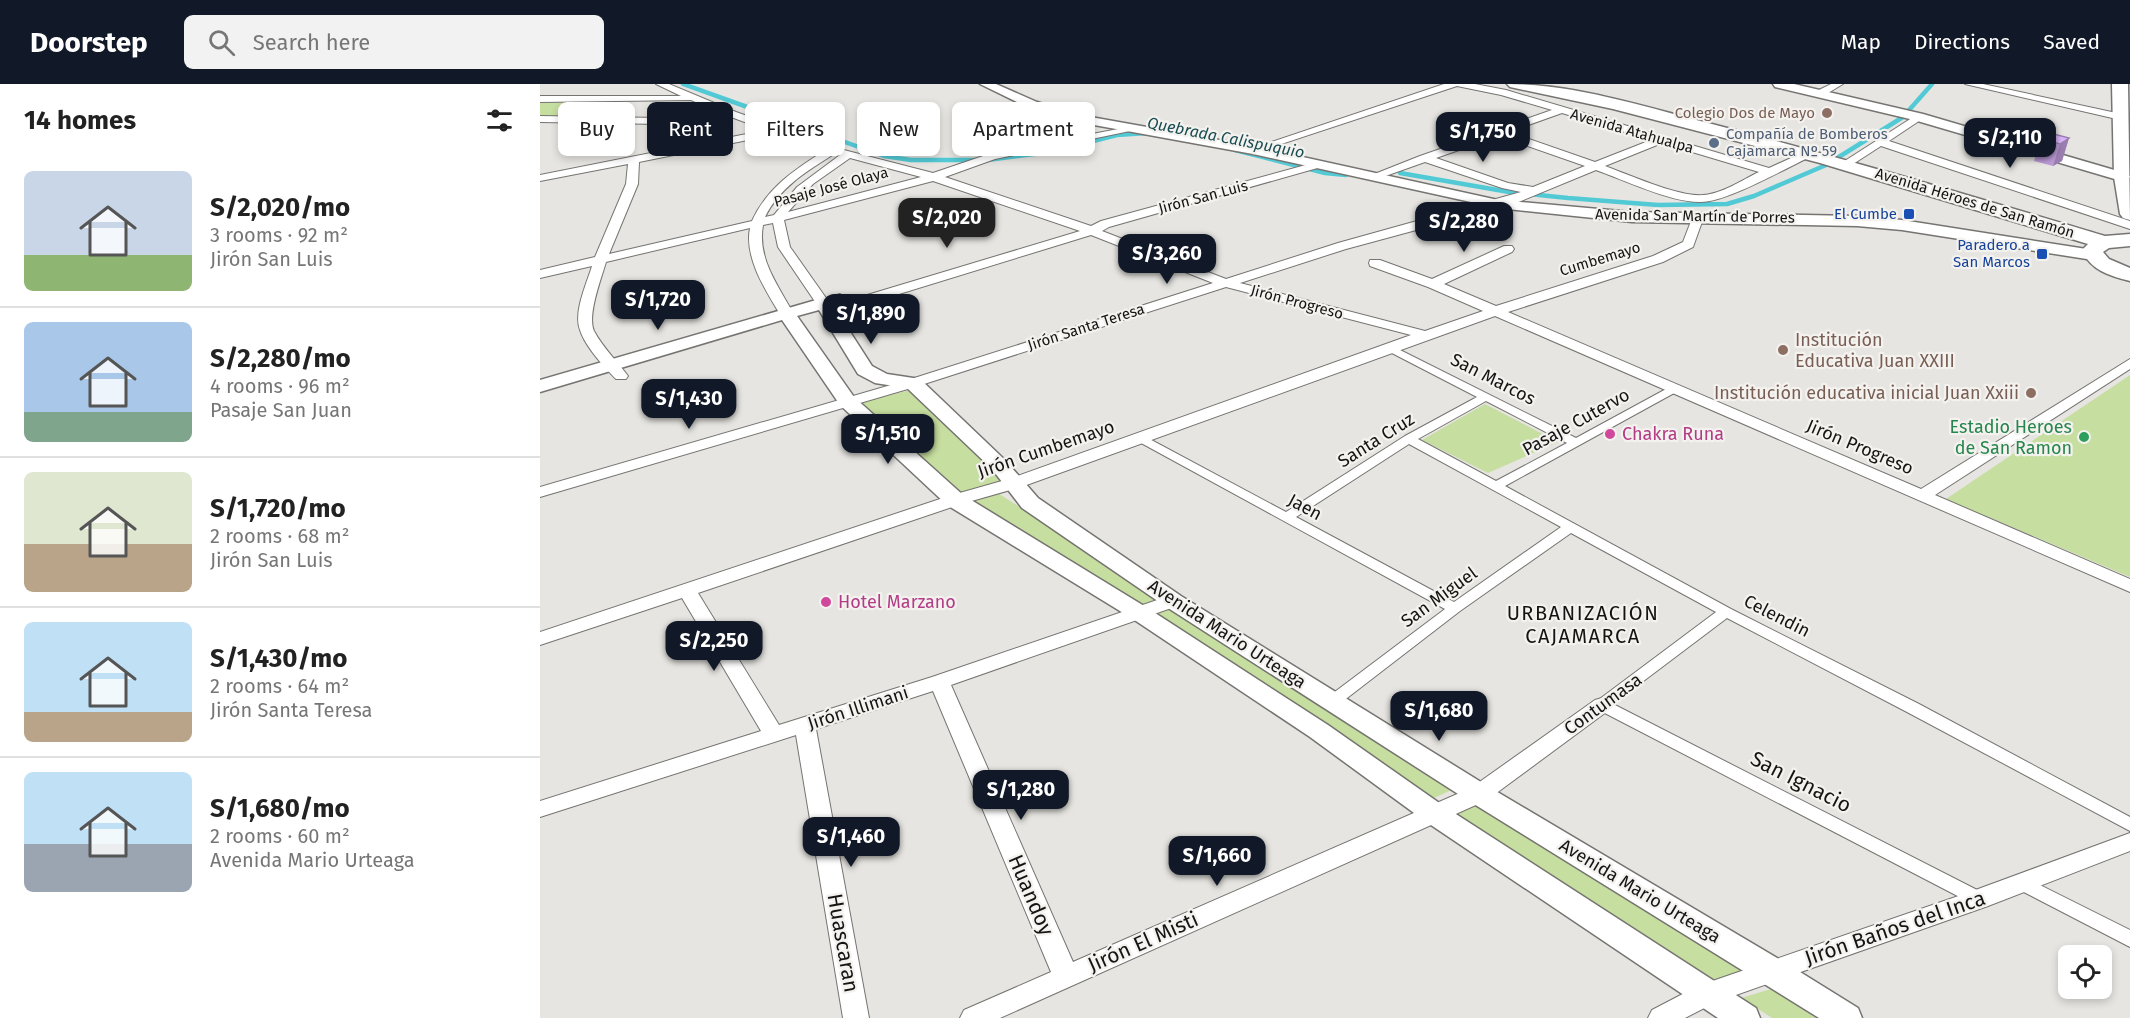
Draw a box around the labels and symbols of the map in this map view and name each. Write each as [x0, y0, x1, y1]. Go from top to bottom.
place label: Colegio Dos de Mayo [1675, 104, 1815, 122]
street label: Avenida Atahualpa [1568, 105, 1696, 157]
marker: Colegio Dos de Mayo [1820, 106, 1834, 120]
pin: S/1,750 [1428, 112, 1538, 163]
water label: Quebrada Calispuquio [1146, 113, 1306, 162]
pin: S/2,110 [1955, 118, 2065, 169]
place label: Compañía de Bomberos Cajamarca Nº 59 [1726, 125, 1888, 160]
marker: Compañía de Bomberos Cajamarca Nº 59 [1707, 136, 1721, 150]
street label: Pasaje José Olaya [772, 163, 890, 211]
street label: Avenida Héroes de San Ramón [1873, 164, 2077, 242]
street label: Jirón San Luis [1156, 176, 1250, 218]
pin: S/2,020 [892, 198, 1002, 249]
pin: S/2,280 [1409, 202, 1519, 253]
street label: Avenida San Martín de Porres [1595, 205, 1795, 227]
place label: El Cumbe [1834, 205, 1897, 223]
marker: El Cumbe [1902, 207, 1916, 221]
pin: S/3,260 [1112, 234, 1222, 285]
place label: Paradero a San Marcos [1953, 236, 2030, 271]
street label: Cumbemayo [1557, 238, 1643, 280]
marker: Paradero a San Marcos [2035, 247, 2049, 261]
pin: S/1,720 [603, 280, 713, 331]
street label: Jirón Progreso [1249, 281, 1345, 323]
pin: S/1,890 [816, 294, 926, 345]
street label: Jirón Santa Teresa [1025, 300, 1147, 354]
place label: Institución Educativa Juan XXIII [1795, 329, 1955, 372]
marker: Institución Educativa Juan XXIII [1776, 343, 1790, 357]
street label: San Marcos [1447, 348, 1539, 410]
pin: S/1,430 [634, 379, 744, 430]
place label: Institución educativa inicial Juan Xxiii [1714, 382, 2019, 404]
street label: Pasaje Cutervo [1519, 384, 1633, 460]
marker: Institución educativa inicial Juan Xxiii [2024, 386, 2038, 400]
street label: Santa Cruz [1334, 408, 1418, 472]
pin: S/1,510 [833, 414, 943, 465]
street label: Jirón Cumbemayo [975, 415, 1117, 483]
street label: Jirón Progreso [1803, 415, 1917, 479]
place label: Estadio Heroes de San Ramon [1950, 416, 2072, 459]
place label: Chakra Runa [1622, 423, 1724, 445]
marker: Chakra Runa [1603, 427, 1617, 441]
marker: Estadio Heroes de San Ramon [2077, 430, 2091, 444]
street label: Jaen [1284, 489, 1326, 525]
street label: San Miguel [1397, 562, 1481, 632]
street label: Avenida Mario Urteaga [1144, 575, 1310, 693]
street label: Celendin [1740, 590, 1814, 642]
place label: Hotel Marzano [838, 591, 956, 613]
marker: Hotel Marzano [819, 595, 833, 609]
district label: URBANIZACIÓN CAJAMARCA [1507, 601, 1659, 648]
pin: S/2,250 [659, 621, 769, 672]
street label: Contumasa [1560, 668, 1646, 740]
street label: Jirón Illimani [805, 681, 911, 735]
pin: S/1,680 [1384, 691, 1494, 742]
street label: San Ignacio [1746, 745, 1856, 819]
pin: S/1,280 [966, 770, 1076, 821]
pin: S/1,460 [796, 817, 906, 868]
street label: Avenida Mario Urteaga [1555, 834, 1725, 948]
pin: S/1,660 [1162, 836, 1272, 887]
street label: Huandoy [1002, 851, 1060, 940]
street label: Jirón Baños del Inca [1801, 885, 1989, 971]
street label: Huascaran [822, 892, 864, 994]
street label: Jirón El Misti [1084, 906, 1202, 978]

